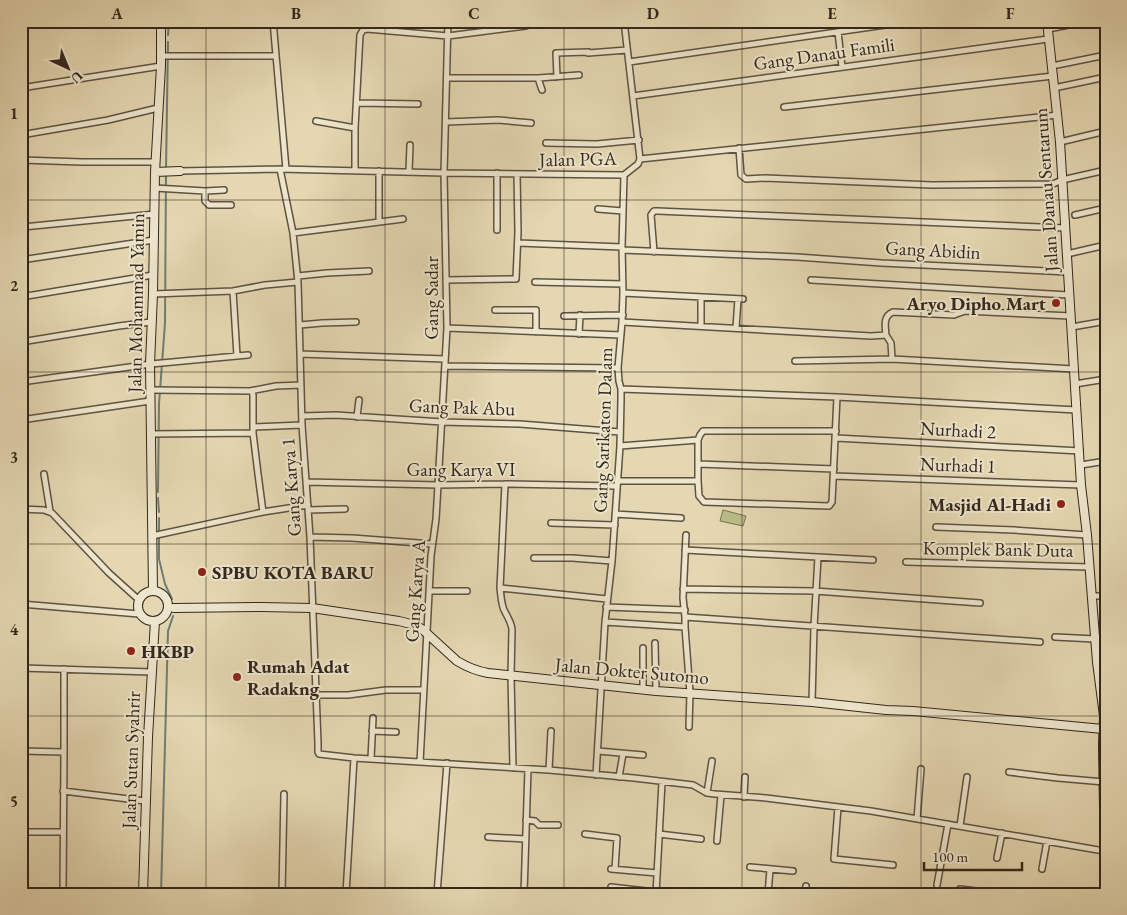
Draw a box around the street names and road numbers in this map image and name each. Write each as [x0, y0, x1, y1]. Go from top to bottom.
street label: Gang Danau Famili [752, 32, 897, 76]
street label: Jalan Danau Sentarum [1028, 107, 1064, 275]
street label: Jalan PGA [537, 146, 618, 172]
street label: Jalan Mohammad Yamin [122, 213, 150, 395]
street label: Gang Abidin [885, 235, 981, 265]
street label: Gang Sadar [419, 256, 444, 340]
street label: Gang Sarikaton Dalam [588, 347, 618, 513]
street label: Gang Pak Abu [408, 393, 516, 421]
street label: Nurhadi 2 [919, 416, 997, 444]
street label: Gang Karya 1 [275, 437, 307, 537]
street label: Nurhadi 1 [920, 451, 996, 479]
street label: Gang Karya VI [406, 457, 516, 482]
street label: Komplek Bank Duta [922, 535, 1074, 563]
street label: Gang Karya A [399, 538, 431, 643]
street label: Jalan Dokter Sutomo [552, 652, 710, 690]
street label: Jalan Sutan Syahrir [116, 690, 146, 831]

